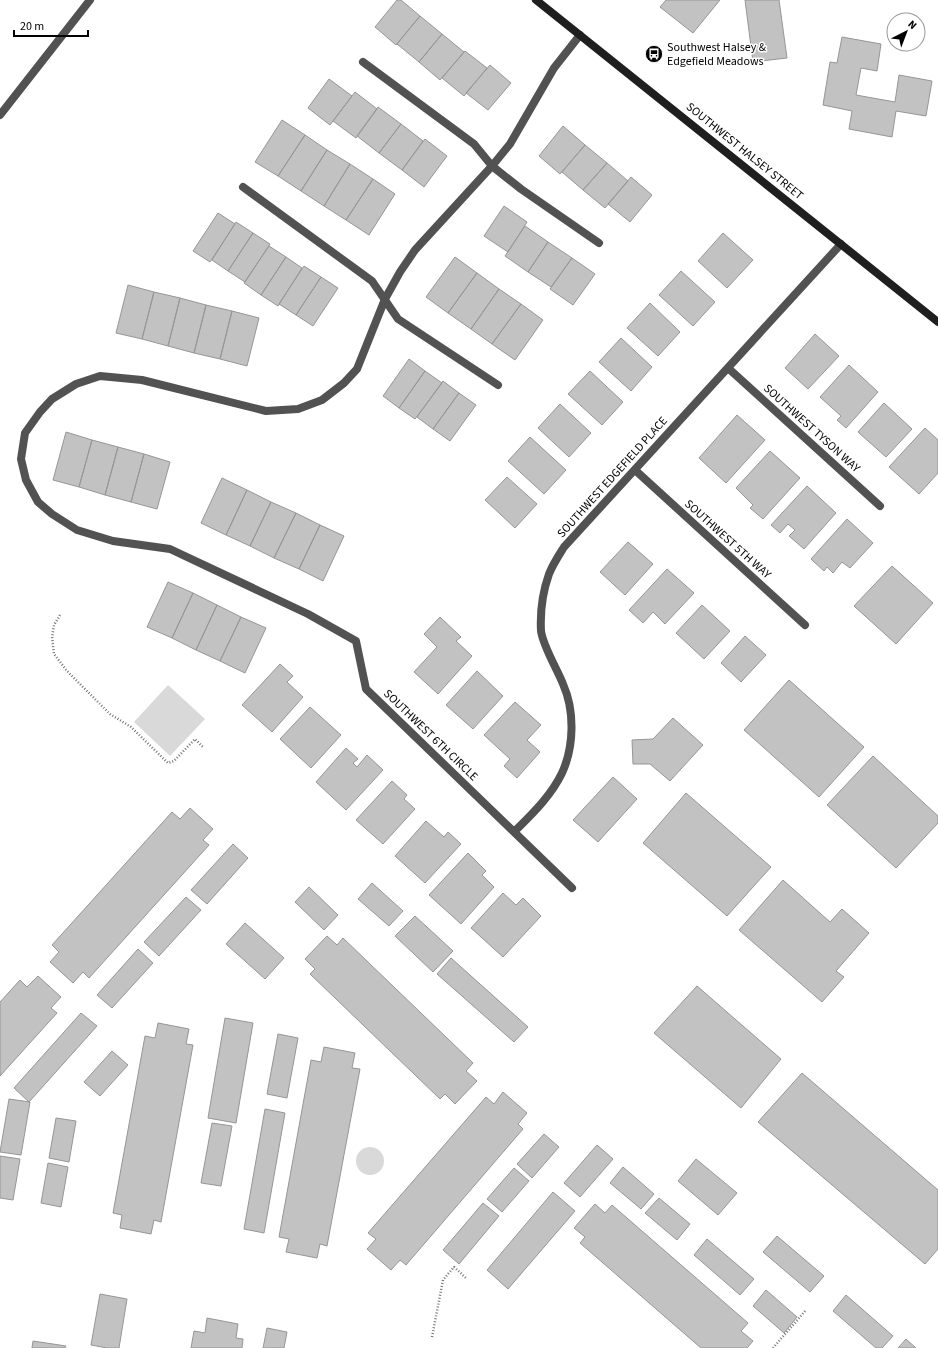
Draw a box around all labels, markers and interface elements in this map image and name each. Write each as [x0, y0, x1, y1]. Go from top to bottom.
scale bar [14, 12, 88, 38]
north arrow [886, 12, 926, 52]
text: N [905, 17, 920, 33]
text: 20 m [20, 18, 44, 35]
place label: Southwest Halsey & Edgefield Meadows [667, 39, 767, 70]
bus stop icon: Southwest Halsey & Edgefield Meadows [644, 44, 664, 64]
street label: SOUTHWEST HALSEY STREET [682, 99, 807, 204]
street label: SOUTHWEST TYSON WAY [760, 380, 864, 477]
street label: SOUTHWEST EDGEFIELD PLACE [553, 413, 671, 542]
street label: SOUTHWEST 5TH WAY [681, 496, 775, 583]
street label: SOUTHWEST 6TH CIRCLE [380, 686, 482, 785]

